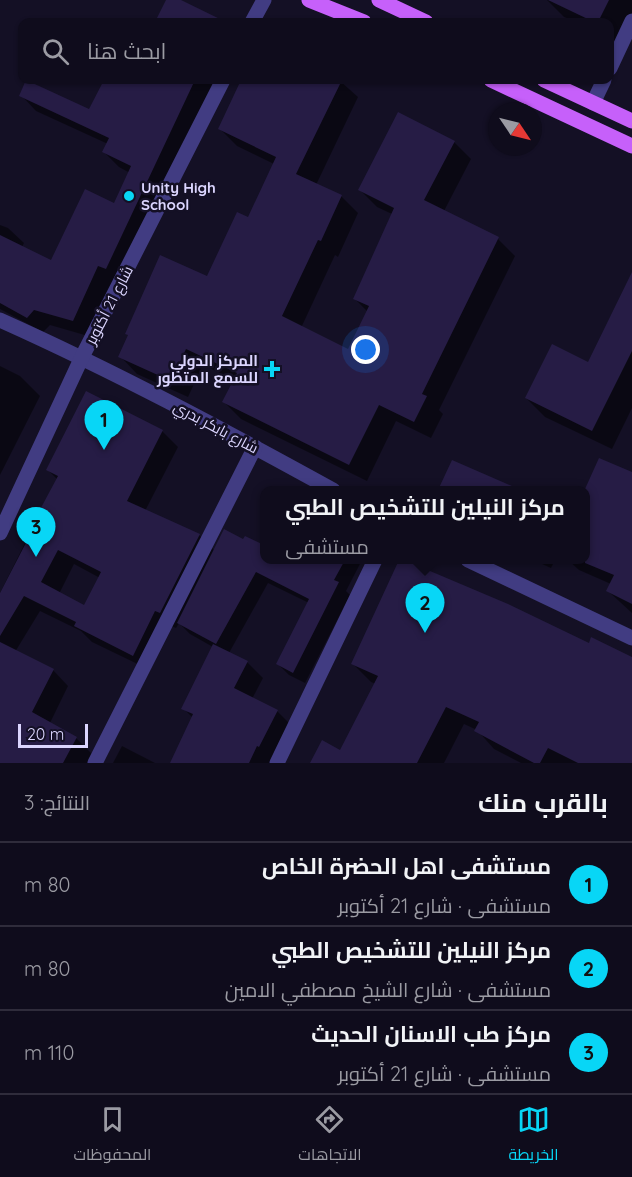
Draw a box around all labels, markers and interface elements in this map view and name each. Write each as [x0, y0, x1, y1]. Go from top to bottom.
search box [18, 18, 614, 84]
icon: search [39, 35, 72, 68]
text: ابحث هنا [87, 37, 167, 65]
north arrow [488, 102, 542, 156]
place label: Unity High School [141, 178, 216, 214]
marker: Unity High School [122, 189, 136, 203]
street label: شارع 21 أكتوبر [81, 262, 139, 349]
your location [351, 335, 380, 364]
place label: المركز الدولي للسمع المتطور [156, 351, 258, 388]
marker: المركز الدولي للسمع المتطور [263, 360, 281, 378]
street label: شارع بابكر بدري [169, 397, 262, 460]
pin: 1 [84, 400, 124, 450]
popup [260, 486, 590, 564]
text: مركز النيلين للتشخيص الطبي [285, 493, 565, 521]
pin: 3 [16, 508, 56, 557]
text: مستشفى [285, 534, 369, 559]
pin: 2 [406, 584, 444, 633]
scale bar [18, 721, 88, 748]
text: 20 m [27, 724, 64, 744]
text: بالقرب منك [478, 786, 608, 819]
text: النتائج: 3 [24, 790, 90, 815]
text: مستشفى اهل الحضرة الخاص [262, 852, 551, 880]
text: 80 m [24, 872, 70, 897]
text: 1 [585, 872, 592, 897]
text: مستشفى · شارع 21 أكتوبر [338, 893, 551, 918]
text: مركز النيلين للتشخيص الطبي [272, 936, 551, 964]
text: 80 m [24, 956, 70, 981]
text: 2 [583, 956, 594, 981]
text: مستشفى · شارع الشيخ مصطفي الامين [225, 977, 551, 1002]
text: مركز طب الاسنان الحديث [311, 1020, 551, 1048]
text: 110 m [24, 1040, 74, 1065]
text: 3 [583, 1040, 594, 1065]
text: مستشفى · شارع 21 أكتوبر [338, 1061, 551, 1086]
tab: المحفوظات [73, 1103, 151, 1169]
tab: الاتجاهات [298, 1103, 362, 1169]
tab: الخريطة [509, 1103, 559, 1169]

